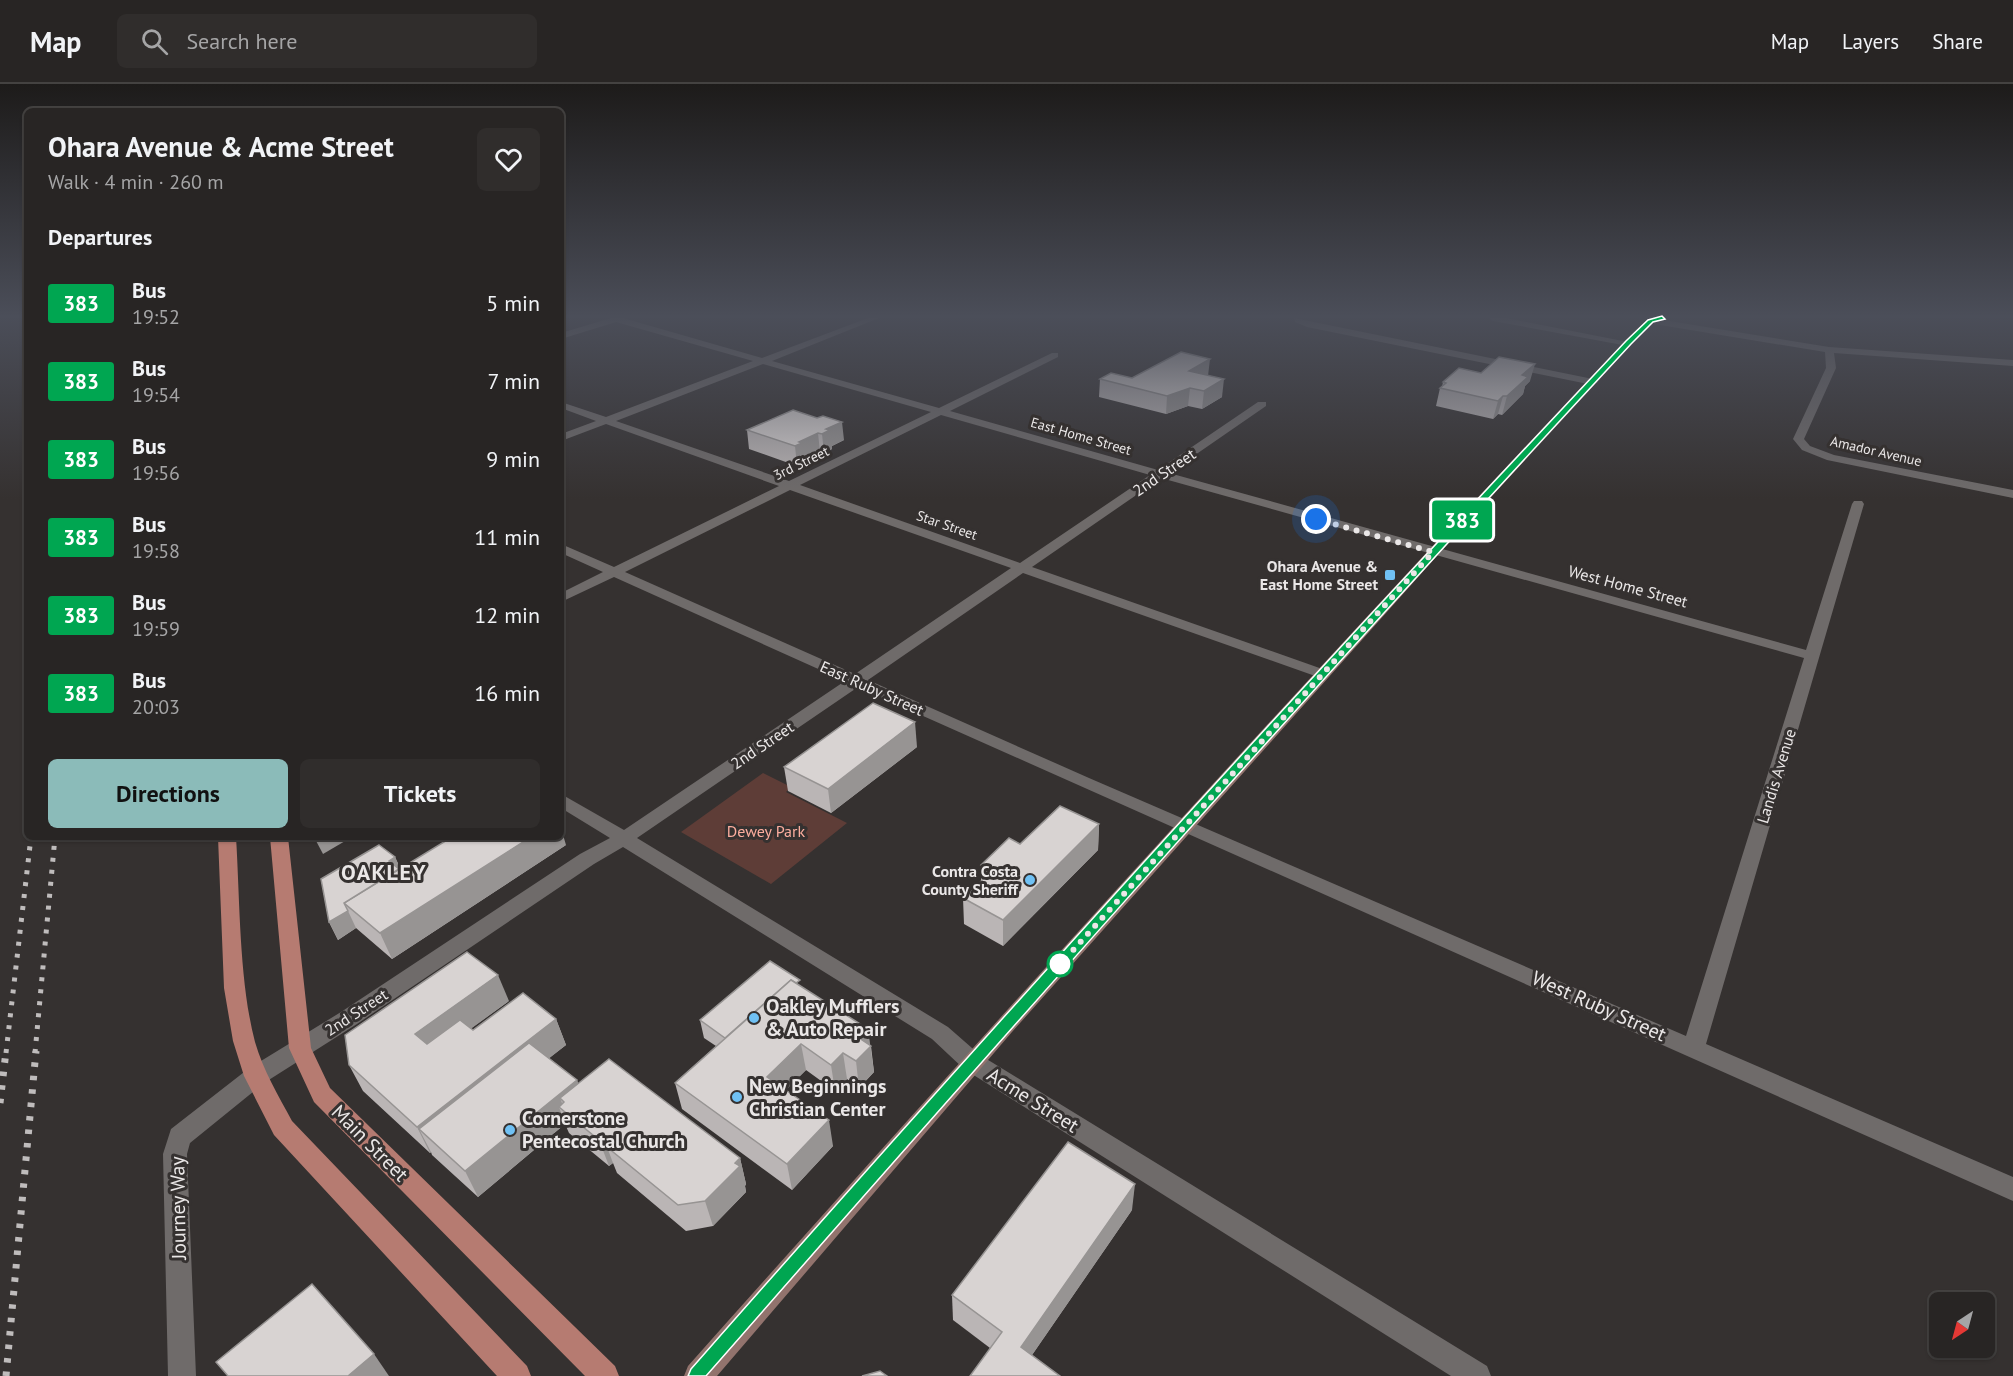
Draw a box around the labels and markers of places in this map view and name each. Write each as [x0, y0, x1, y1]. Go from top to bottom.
place label: Ohara Avenue & East Home Street [1260, 556, 1378, 594]
marker: Ohara Avenue & East Home Street [1383, 568, 1397, 582]
place label: Contra Costa County Sheriff [922, 861, 1019, 899]
marker: Contra Costa County Sheriff [1023, 873, 1037, 887]
unlabelled marker [1047, 951, 1073, 977]
place label: Oakley Mufflers & Auto Repair [766, 993, 899, 1042]
marker: Oakley Mufflers & Auto Repair [747, 1011, 761, 1025]
place label: New Beginnings Christian Center [749, 1073, 886, 1122]
marker: New Beginnings Christian Center [730, 1090, 744, 1104]
place label: Cornerstone Pentecostal Church [522, 1105, 685, 1154]
marker: Cornerstone Pentecostal Church [503, 1123, 517, 1137]

